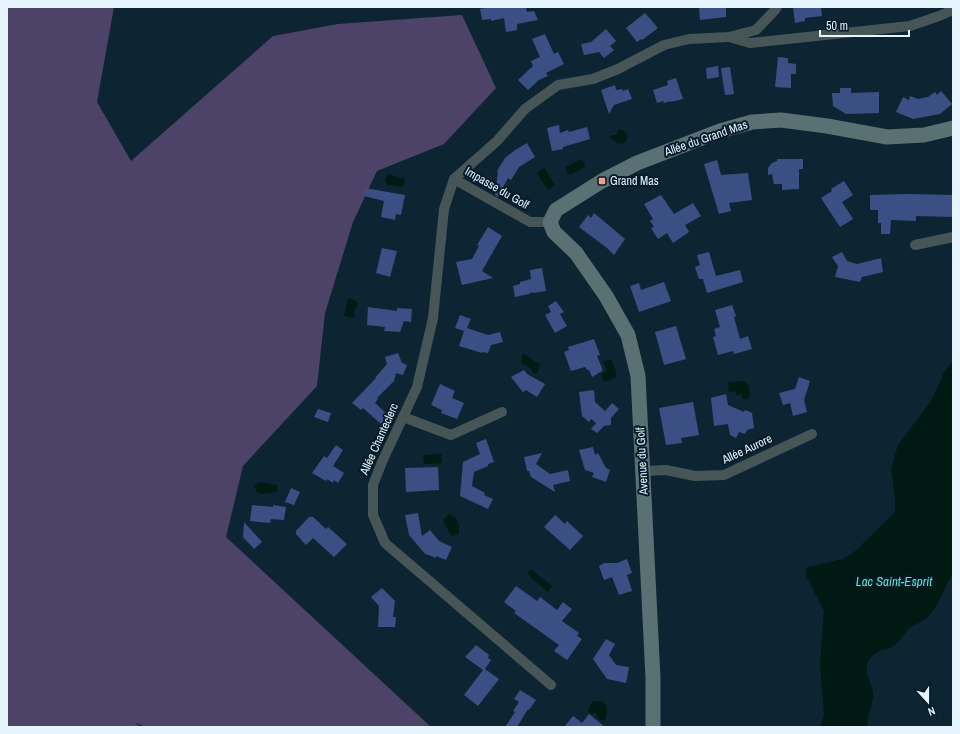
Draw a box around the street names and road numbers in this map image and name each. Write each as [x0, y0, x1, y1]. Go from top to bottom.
street label: Allée du Grand Mas [661, 116, 750, 160]
street label: Impasse du Golf [462, 163, 532, 213]
street label: Allée Chanteclerc [356, 400, 402, 478]
street label: Avenue du Golf [632, 427, 652, 496]
street label: Allée Aurore [718, 430, 775, 468]

